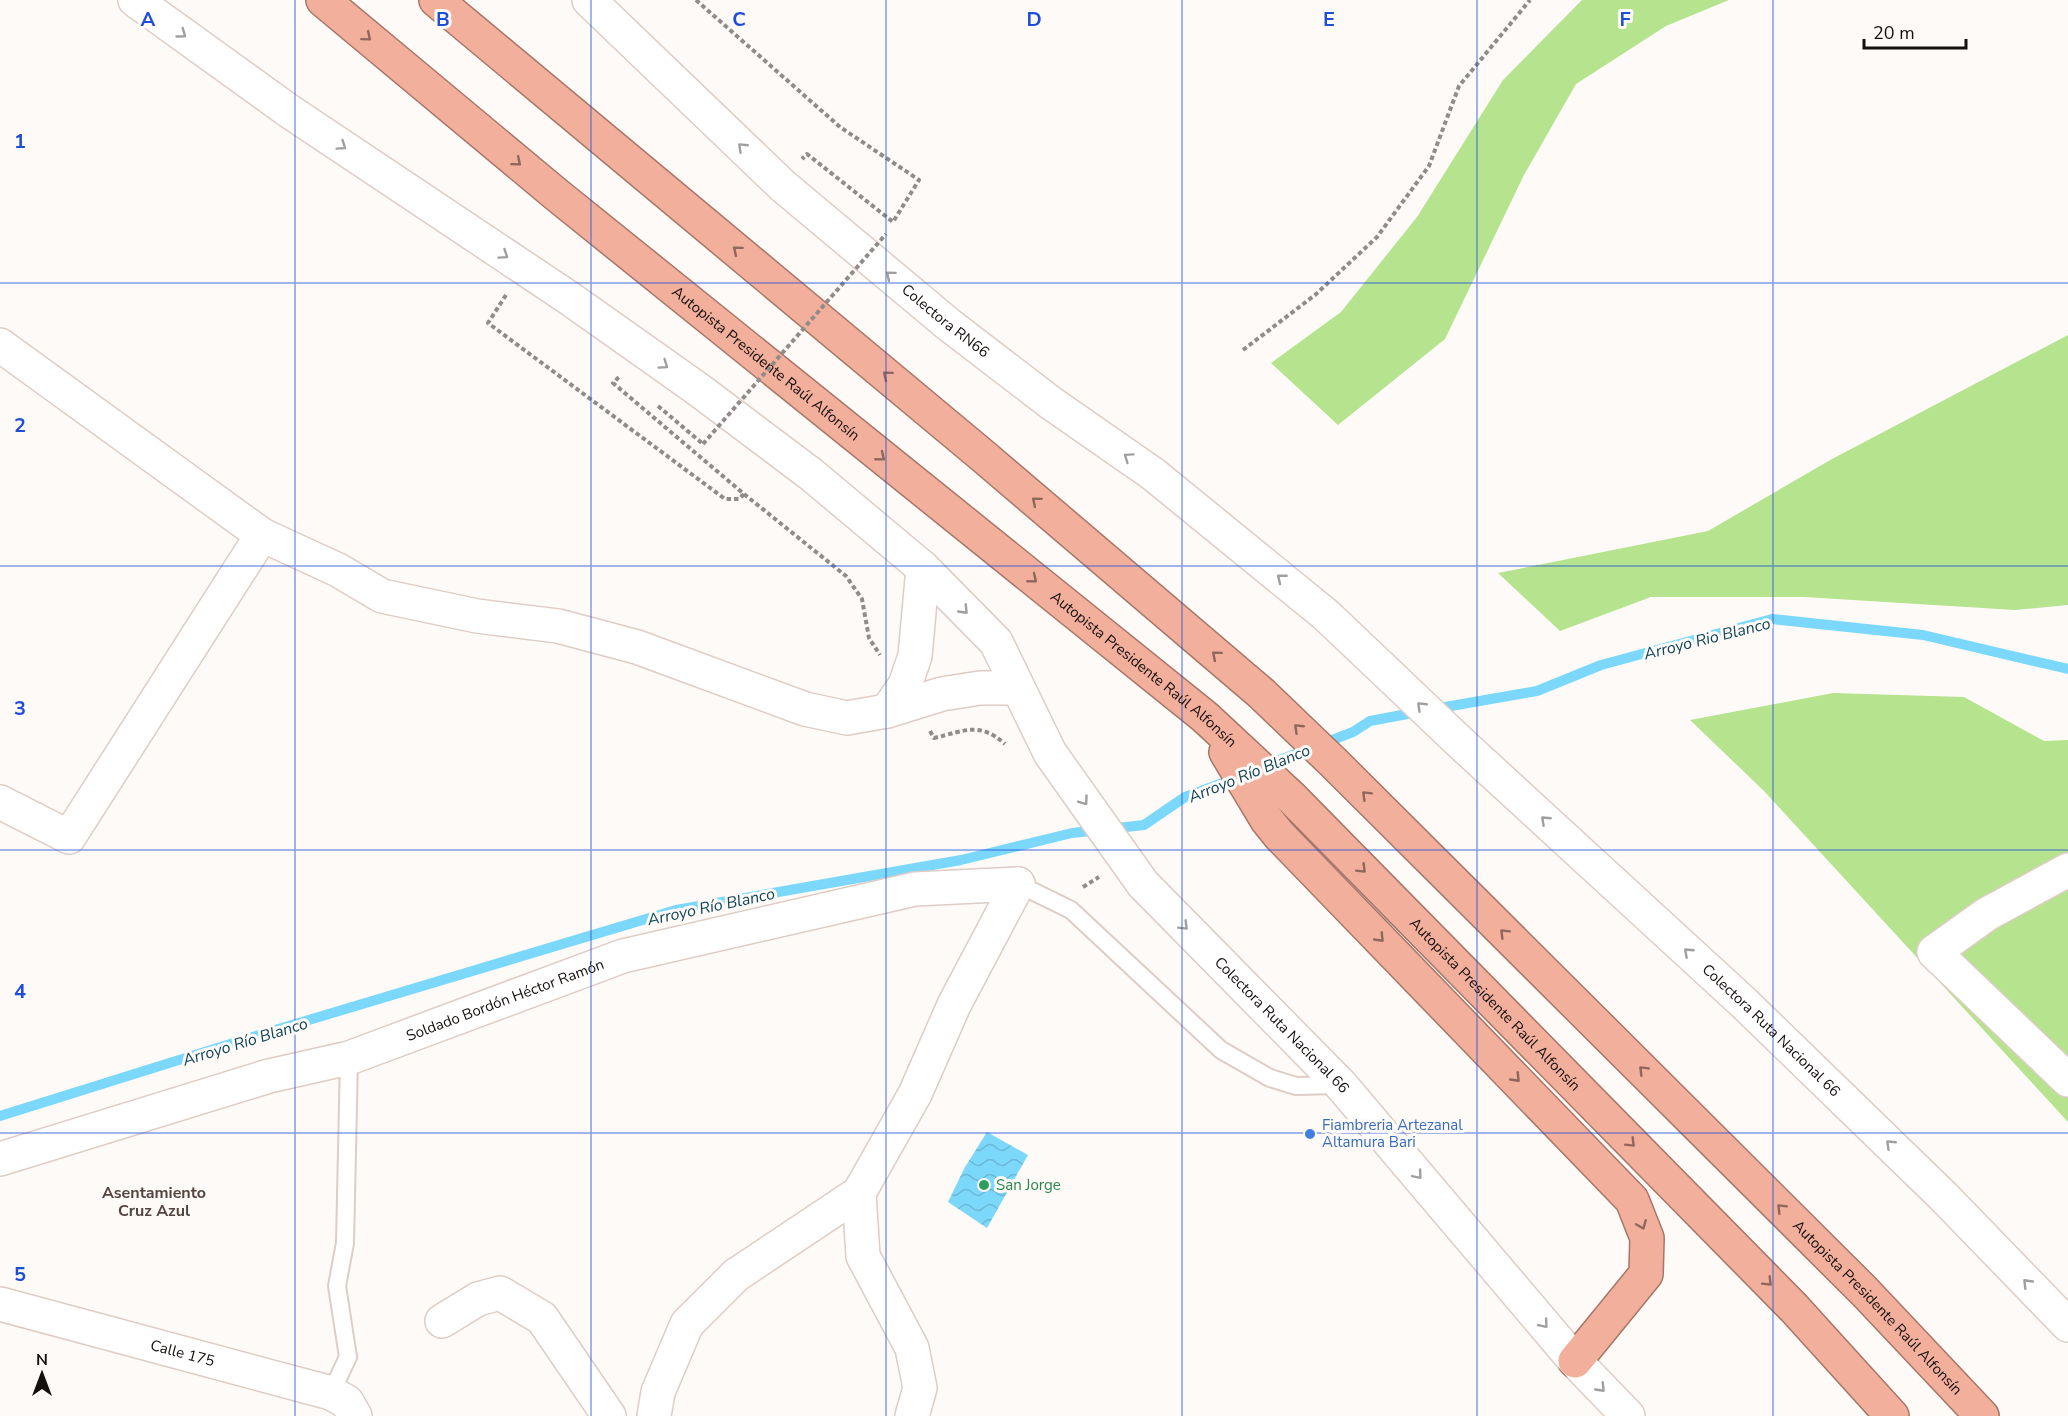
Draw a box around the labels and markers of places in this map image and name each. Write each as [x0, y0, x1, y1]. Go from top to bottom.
place label: Fiambreria Artezanal Altamura Bari [1322, 1115, 1463, 1152]
marker: Fiambreria Artezanal Altamura Bari [1303, 1127, 1317, 1141]
place label: San Jorge [996, 1175, 1061, 1195]
marker: San Jorge [977, 1178, 991, 1192]

